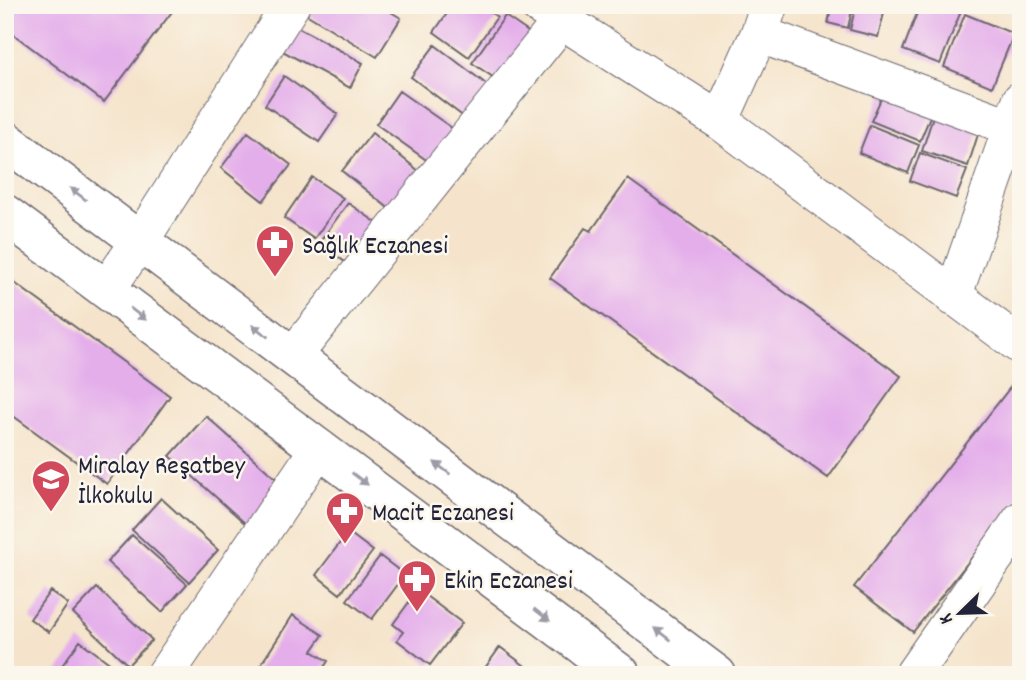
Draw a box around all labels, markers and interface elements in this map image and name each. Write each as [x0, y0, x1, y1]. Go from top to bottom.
one-way arrow [69, 188, 87, 202]
pharmacy icon: Sağlık Eczanesi [254, 223, 296, 278]
place label: Sağlık Eczanesi [302, 229, 448, 266]
one-way arrow [129, 307, 148, 321]
one-way arrow [251, 324, 269, 338]
place label: Miralay Reşatbey İlkokulu [78, 449, 246, 516]
school or university icon: Miralay Reşatbey İlkokulu [30, 458, 72, 513]
one-way arrow [433, 461, 451, 475]
one-way arrow [351, 472, 369, 486]
pharmacy icon: Macit Eczanesi [324, 490, 366, 545]
place label: Macit Eczanesi [372, 496, 514, 533]
pharmacy icon: Ekin Eczanesi [396, 558, 438, 613]
place label: Ekin Eczanesi [444, 564, 573, 601]
north arrow [925, 578, 995, 648]
one-way arrow [533, 608, 551, 622]
text: K [933, 609, 962, 628]
one-way arrow [654, 627, 672, 641]

